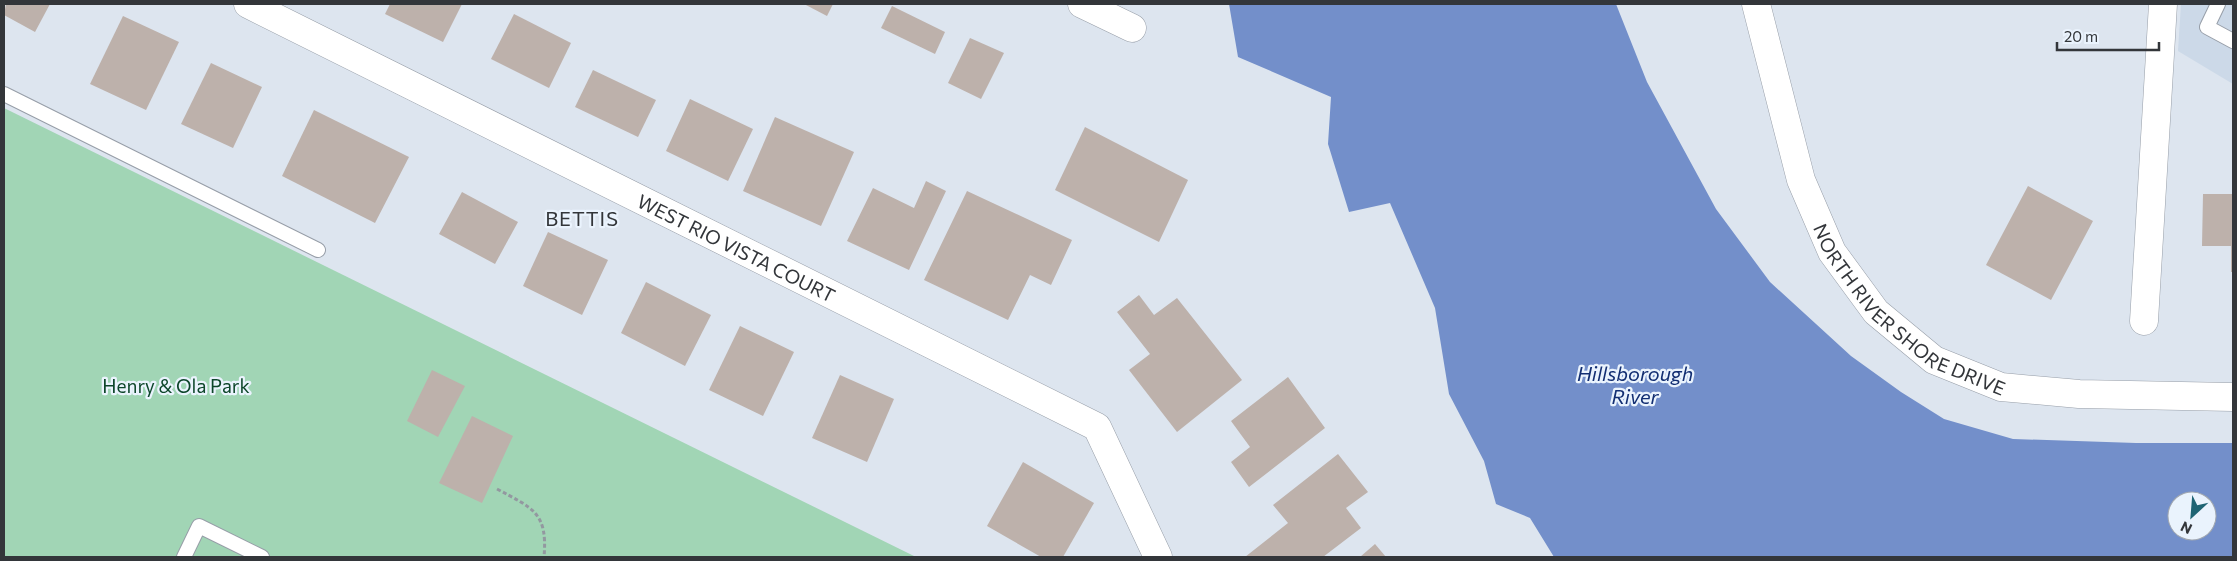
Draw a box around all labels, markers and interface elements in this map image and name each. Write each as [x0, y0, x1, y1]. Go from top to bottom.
scale bar [2057, 20, 2160, 52]
text: 20 m [2064, 27, 2098, 45]
street label: WEST RIO VISTA COURT [634, 189, 839, 306]
district label: BETTIS [545, 206, 619, 230]
street label: NORTH RIVER SHORE DRIVE [1810, 220, 2009, 399]
water label: Hillsborough River [1577, 361, 1693, 408]
park label: Henry & Ola Park [102, 374, 250, 397]
north arrow [2167, 491, 2217, 541]
text: N [2178, 518, 2195, 538]

